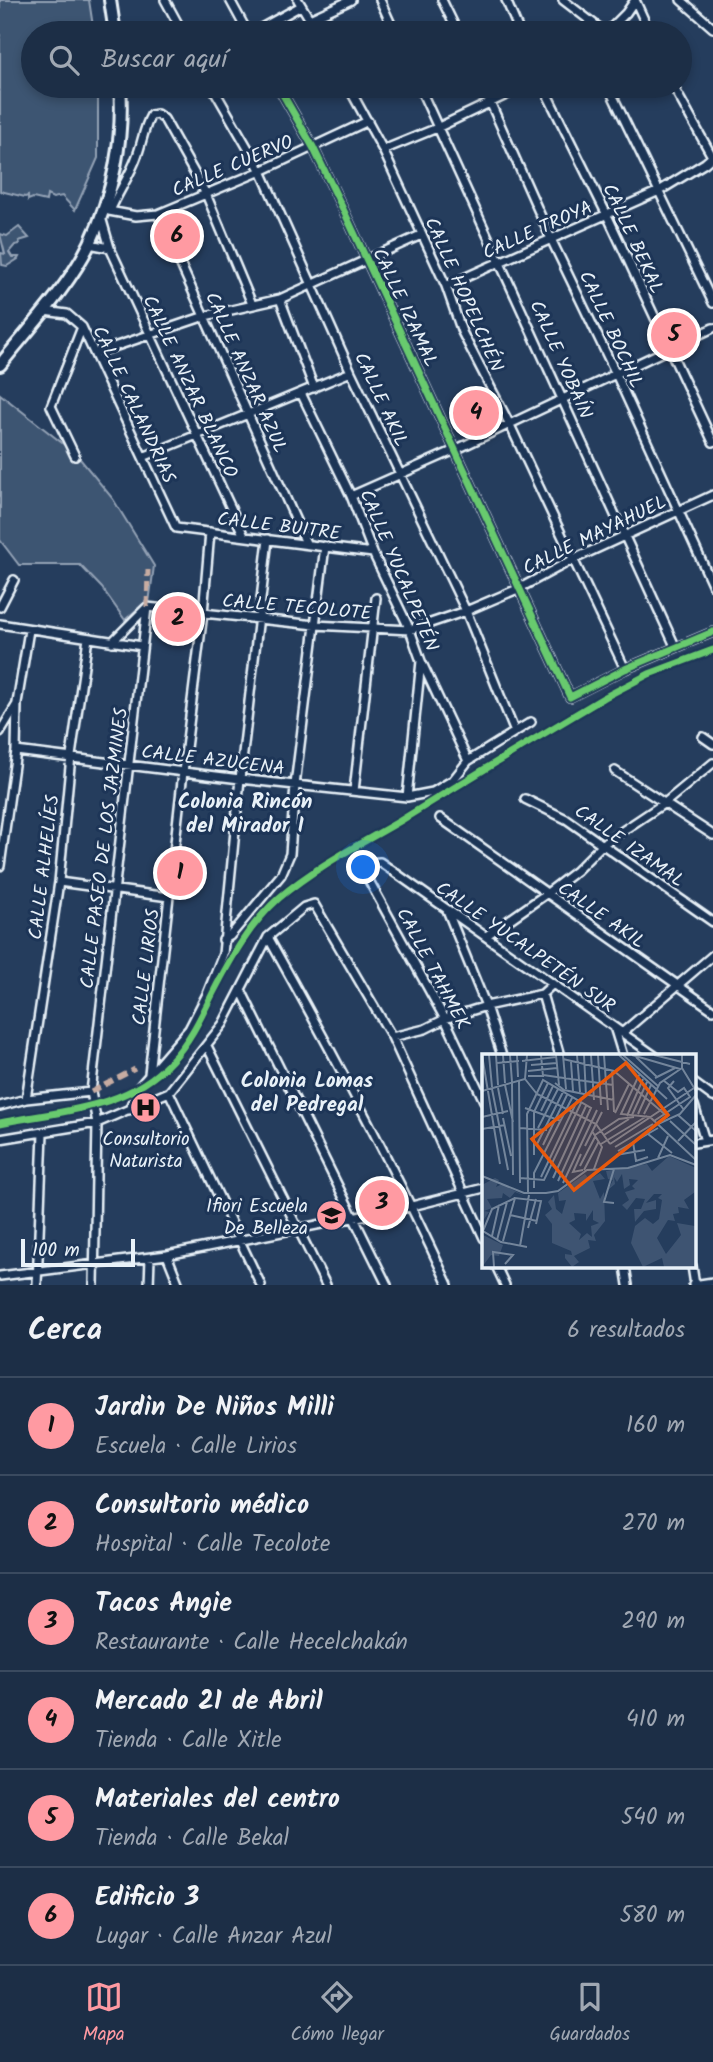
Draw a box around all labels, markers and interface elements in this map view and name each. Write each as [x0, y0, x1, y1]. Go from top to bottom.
search box [21, 21, 692, 98]
text: Buscar aquí [101, 39, 227, 81]
icon: search [45, 41, 83, 79]
street label: CALLE CUERVO [167, 128, 298, 206]
street label: CALLE BEKAL [593, 179, 671, 299]
street label: CALLE TROYA [478, 193, 598, 268]
pin: 6 [154, 210, 200, 262]
street label: CALLE HOPELCHÉN [416, 213, 511, 377]
street label: CALLE IZAMAL [363, 243, 445, 372]
street label: CALLE BOCHIL [570, 266, 651, 394]
street label: CALLE ANZAR AZUL [196, 287, 294, 458]
street label: CALLE ANZAR BLANCO [134, 290, 245, 484]
street label: CALLE YOBAÍN [521, 296, 600, 424]
pin: 5 [651, 309, 697, 361]
street label: CALLE CALANDRIAS [83, 321, 183, 489]
street label: CALLE AKIL [345, 348, 415, 452]
pin: 4 [453, 387, 499, 439]
street label: CALLE YUCALPETÉN [350, 485, 446, 657]
street label: CALLE MAYAHUEL [518, 488, 672, 584]
street label: CALLE BUITRE [215, 505, 343, 550]
street label: CALLE TECOLOTE [221, 587, 374, 630]
pin: 2 [155, 593, 201, 645]
street label: CALLE PASEO DE LOS JAZMINES [73, 706, 137, 990]
street label: CALLE AZUCENA [139, 737, 286, 785]
district label: Colonia Rincón del Mirador I [178, 786, 312, 843]
street label: CALLE ALHELÍES [21, 793, 69, 941]
street label: CALLE IZAMAL [568, 797, 690, 896]
pin: 1 [157, 847, 203, 899]
your location [346, 850, 380, 884]
street label: CALLE YUCALPETÉN SUR [429, 874, 621, 1021]
street label: CALLE AKIL [551, 874, 651, 957]
street label: CALLE TAHMEK [387, 903, 477, 1036]
street label: CALLE LIRIOS [125, 907, 169, 1027]
inset map [482, 1054, 696, 1268]
district label: Colonia Lomas del Pedregal [241, 1065, 373, 1122]
hospital icon: Consultorio Naturista [129, 1090, 163, 1124]
place label: Consultorio Naturista [102, 1125, 190, 1177]
pin: 3 [359, 1177, 405, 1229]
place label: Ifiori Escuela De Belleza [206, 1192, 308, 1244]
school or university icon: Ifiori Escuela De Belleza [314, 1199, 348, 1233]
scale bar [21, 1236, 135, 1268]
text: 100 m [32, 1236, 80, 1266]
text: Cerca [28, 1307, 102, 1355]
text: 6 resultados [567, 1313, 685, 1349]
text: Jardin De Niños Milli [95, 1387, 334, 1429]
text: 1 [48, 1408, 54, 1444]
text: 160 m [626, 1408, 685, 1444]
text: Escuela · Calle Lirios [95, 1429, 297, 1465]
text: Consultorio médico [95, 1485, 309, 1527]
text: 2 [44, 1506, 58, 1542]
text: 270 m [622, 1506, 685, 1542]
text: Hospital · Calle Tecolote [95, 1527, 330, 1563]
text: Tacos Angie [95, 1583, 232, 1625]
text: 3 [45, 1604, 57, 1640]
text: 290 m [621, 1604, 685, 1640]
text: Restaurante · Calle Hecelchakán [95, 1625, 408, 1661]
text: Mercado 21 de Abril [95, 1681, 323, 1723]
text: 4 [45, 1702, 57, 1738]
text: 410 m [626, 1702, 685, 1738]
text: Tienda · Calle Xitle [95, 1723, 282, 1759]
text: Materiales del centro [95, 1779, 340, 1821]
text: 5 [45, 1800, 57, 1836]
text: 540 m [621, 1800, 685, 1836]
text: Tienda · Calle Bekal [95, 1821, 289, 1857]
text: Edificio 3 [95, 1877, 199, 1919]
text: 6 [45, 1898, 57, 1934]
text: 580 m [620, 1898, 685, 1934]
text: Lugar · Calle Anzar Azul [95, 1919, 332, 1955]
tab: Mapa [83, 1978, 125, 2050]
tab: Cómo llegar [290, 1978, 384, 2050]
tab: Guardados [550, 1978, 630, 2050]

